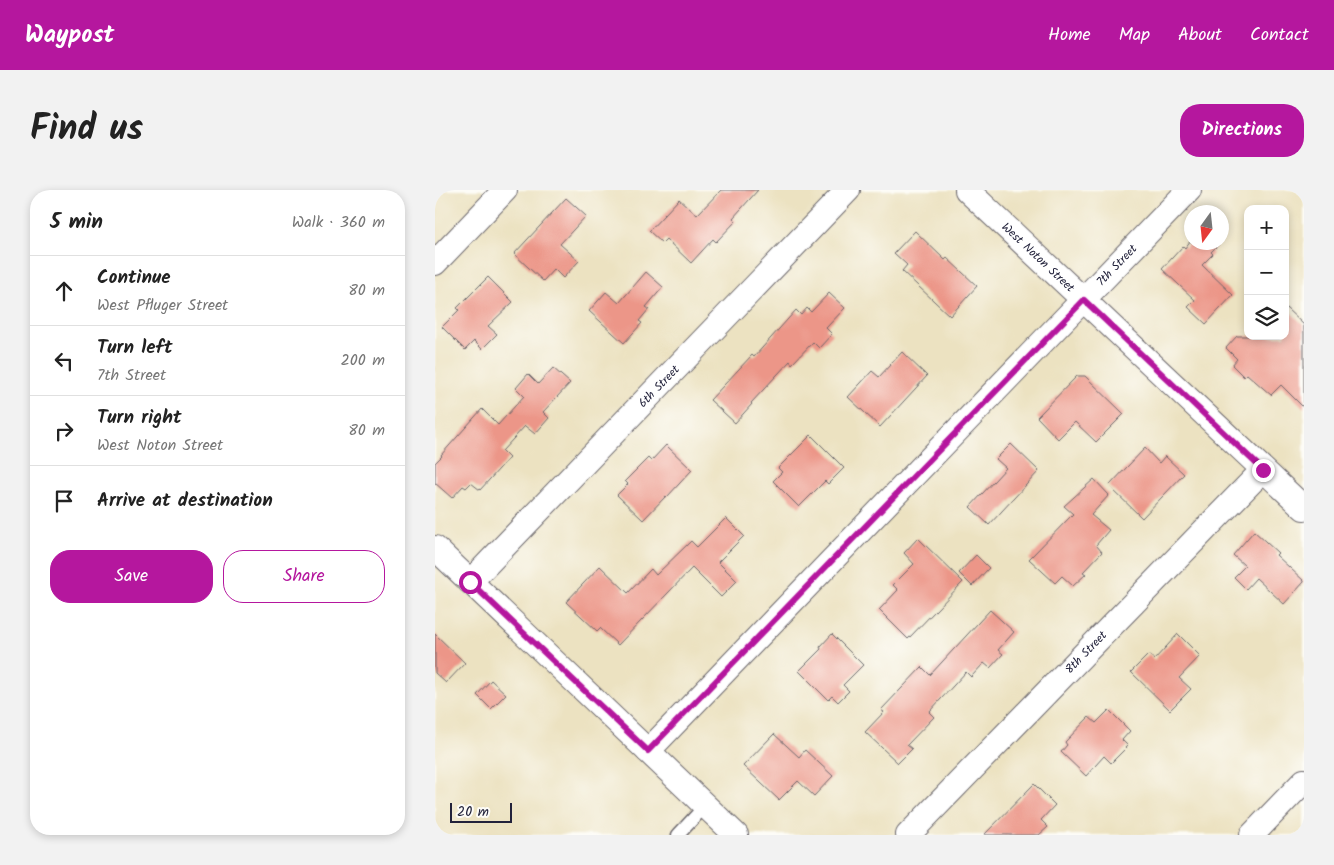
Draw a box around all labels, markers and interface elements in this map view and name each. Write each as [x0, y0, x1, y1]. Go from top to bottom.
text: Waypost [25, 16, 114, 55]
text: Home [1048, 21, 1091, 50]
text: Map [1119, 21, 1150, 50]
text: About [1178, 21, 1222, 50]
text: Contact [1250, 21, 1309, 50]
text: Find us [30, 102, 143, 158]
button: Directions [1180, 104, 1304, 157]
north arrow [1184, 205, 1229, 250]
map controls [1244, 205, 1289, 340]
button: + [1244, 205, 1289, 250]
text: 5 min [50, 206, 103, 239]
text: Walk · 360 m [292, 210, 385, 235]
street label: West Noton Street [997, 218, 1079, 297]
street label: 7th Street [1092, 240, 1142, 291]
button: − [1244, 250, 1289, 295]
text: Continue [97, 263, 170, 293]
icon: ahead [50, 277, 78, 305]
text: 80 m [348, 278, 385, 303]
text: West Pfluger Street [97, 293, 228, 318]
button: layers [1244, 295, 1289, 340]
text: Turn left [97, 333, 172, 363]
icon: left [50, 347, 78, 375]
text: 200 m [341, 348, 385, 373]
street label: 6th Street [634, 361, 685, 412]
text: 7th Street [97, 363, 166, 388]
text: Turn right [97, 403, 182, 433]
icon: right [50, 417, 78, 445]
text: 80 m [348, 418, 385, 443]
text: West Noton Street [97, 433, 223, 458]
route end [1252, 459, 1275, 482]
text: Arrive at destination [97, 486, 273, 516]
icon: arrive [50, 487, 78, 515]
button: Save [50, 550, 213, 603]
button: Share [223, 550, 385, 603]
route start [459, 571, 482, 594]
street label: 8th Street [1061, 626, 1112, 678]
scale bar [450, 800, 513, 823]
text: 20 m [457, 801, 489, 823]

